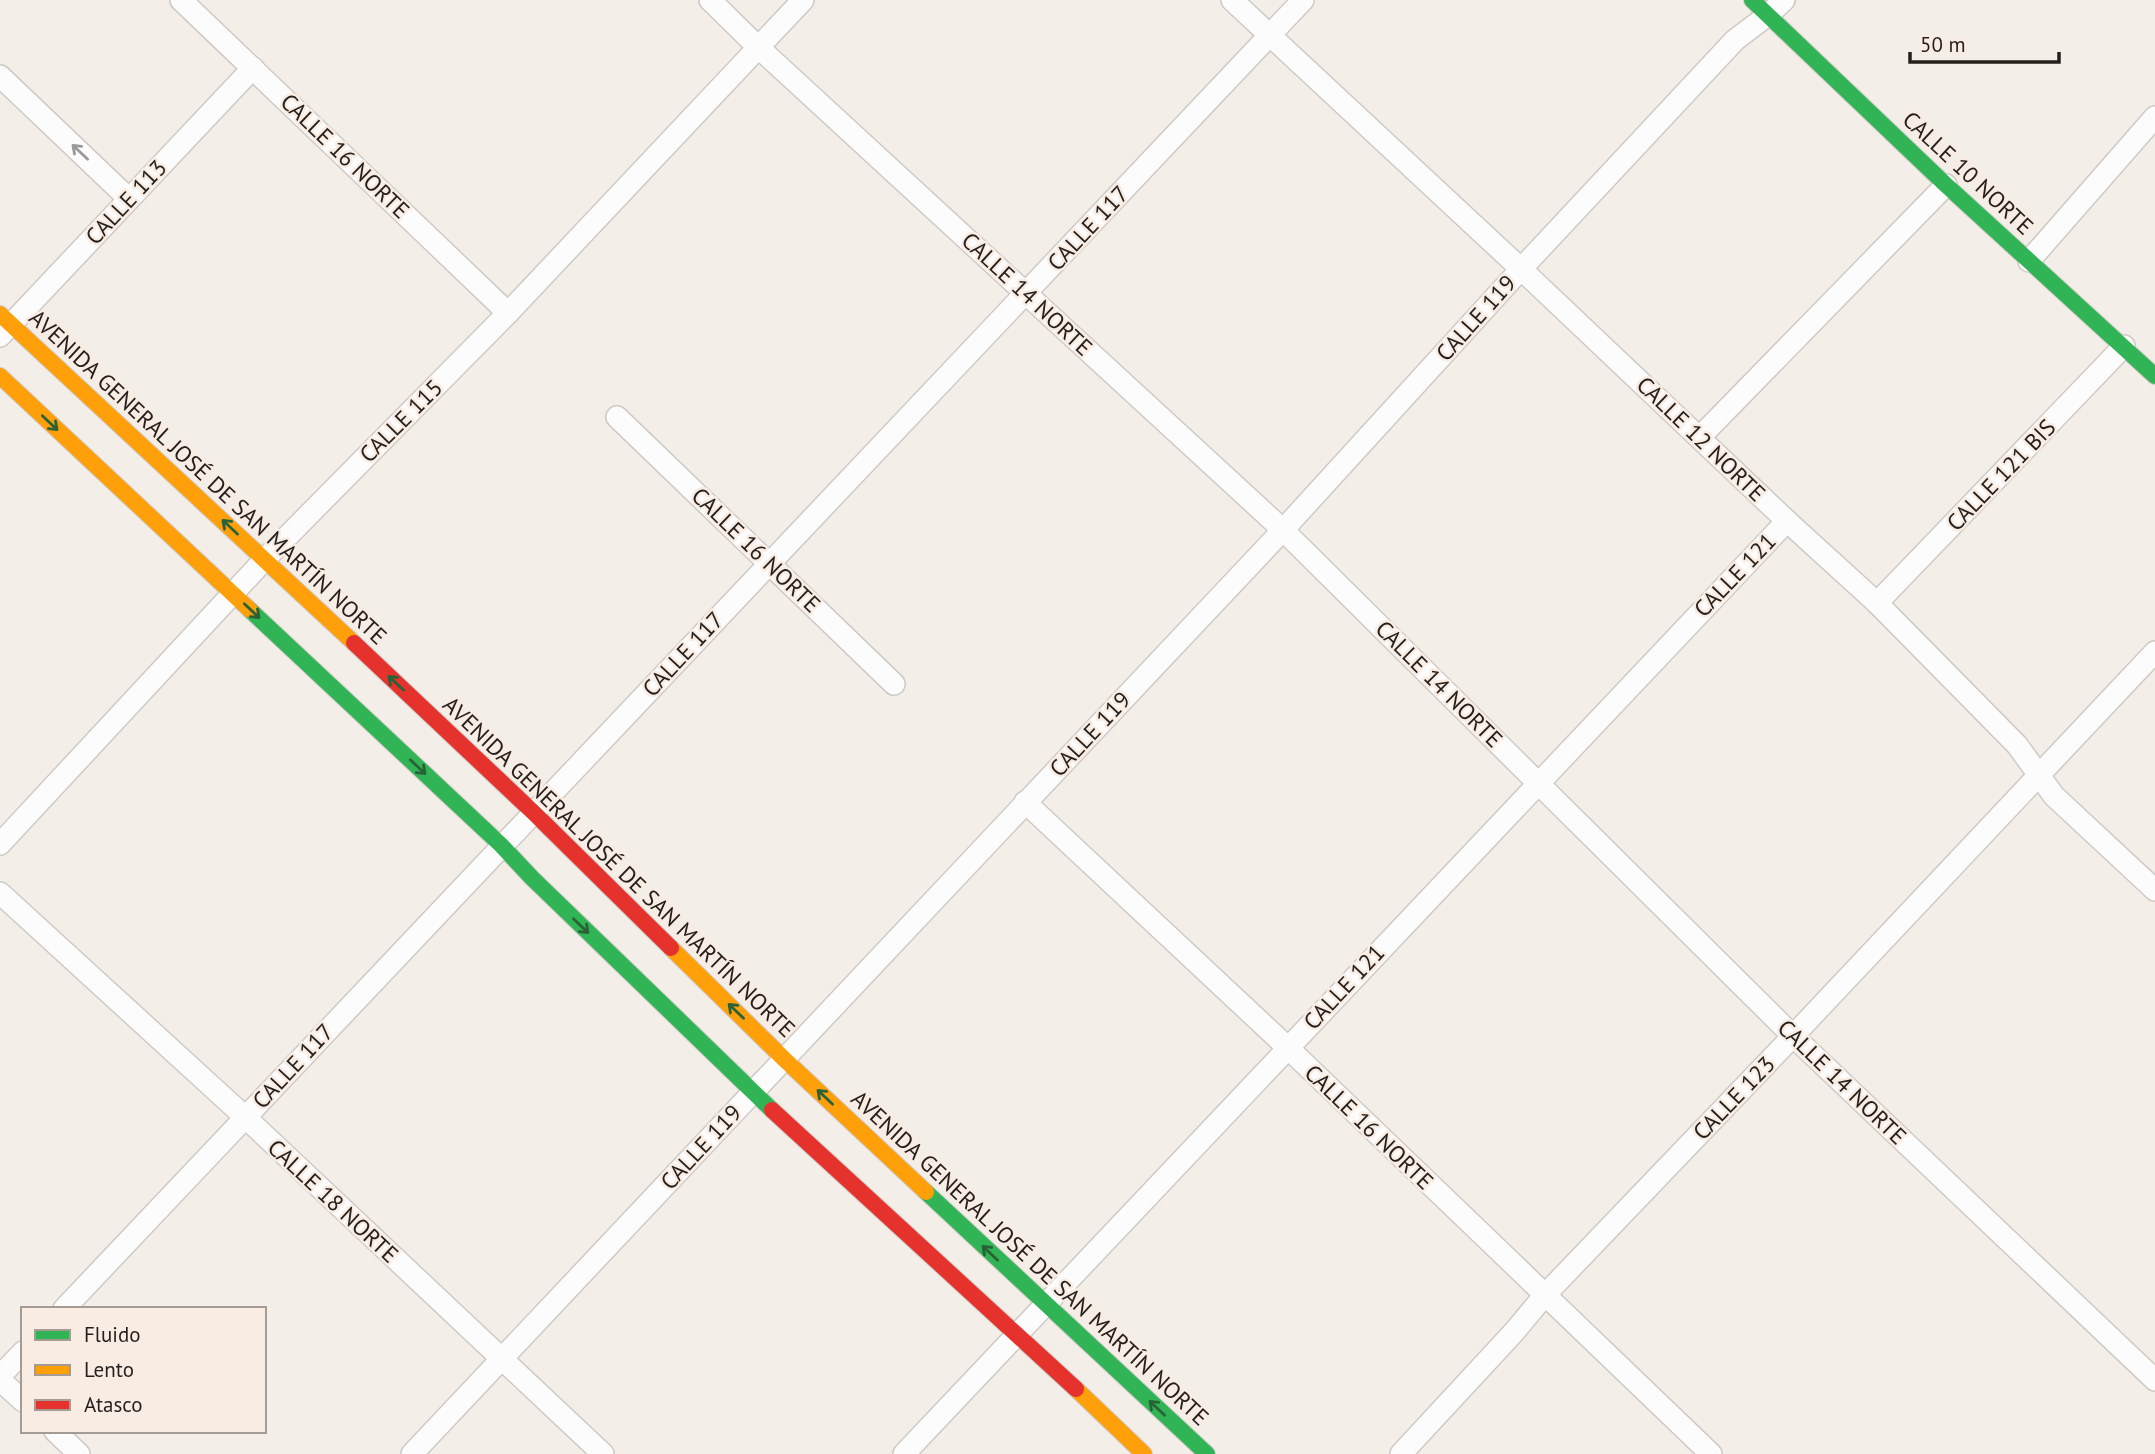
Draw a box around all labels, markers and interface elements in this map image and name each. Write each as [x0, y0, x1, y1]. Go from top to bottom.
scale bar [1910, 21, 2059, 65]
text: 50 m [1920, 31, 1966, 58]
street label: CALLE 16 NORTE [275, 87, 416, 224]
street label: CALLE 10 NORTE [1897, 105, 2040, 241]
one-way arrow [72, 143, 89, 160]
street label: CALLE 113 [79, 153, 172, 250]
street label: CALLE 117 [1041, 179, 1134, 276]
street label: CALLE 14 NORTE [956, 226, 1099, 362]
street label: CALLE 119 [1429, 269, 1522, 367]
street label: AVENIDA GENERAL JOSÉ DE SAN MARTÍN NORTE [23, 303, 393, 650]
street label: CALLE 12 NORTE [1631, 370, 1772, 507]
street label: CALLE 115 [353, 373, 448, 468]
street label: CALLE 121 BIS [1940, 413, 2061, 537]
one-way arrow [41, 414, 58, 431]
street label: CALLE 16 NORTE [686, 481, 827, 618]
one-way arrow [221, 519, 239, 535]
street label: CALLE 121 [1687, 527, 1782, 623]
one-way arrow [243, 603, 260, 620]
street label: CALLE 117 [636, 605, 729, 702]
street label: CALLE 14 NORTE [1370, 614, 1509, 753]
one-way arrow [388, 674, 405, 691]
street label: CALLE 119 [1043, 685, 1136, 782]
street label: AVENIDA GENERAL JOSÉ DE SAN MARTÍN NORTE [437, 690, 801, 1043]
one-way arrow [409, 759, 427, 775]
one-way arrow [572, 917, 589, 934]
street label: CALLE 121 [1297, 938, 1390, 1035]
one-way arrow [727, 1003, 744, 1020]
street label: CALLE 14 NORTE [1772, 1013, 1913, 1150]
street label: CALLE 117 [246, 1017, 339, 1114]
street label: CALLE 123 [1686, 1050, 1781, 1146]
street label: CALLE 16 NORTE [1299, 1058, 1440, 1195]
street label: AVENIDA GENERAL JOSÉ DE SAN MARTÍN NORTE [845, 1084, 1215, 1431]
one-way arrow [816, 1089, 834, 1105]
street label: CALLE 119 [654, 1098, 747, 1195]
street label: CALLE 18 NORTE [262, 1133, 405, 1269]
one-way arrow [981, 1245, 999, 1261]
legend [21, 1307, 266, 1433]
text: Fluido [84, 1321, 141, 1348]
text: Lento [84, 1356, 134, 1383]
text: Atasco [84, 1391, 143, 1418]
one-way arrow [1149, 1399, 1166, 1416]

